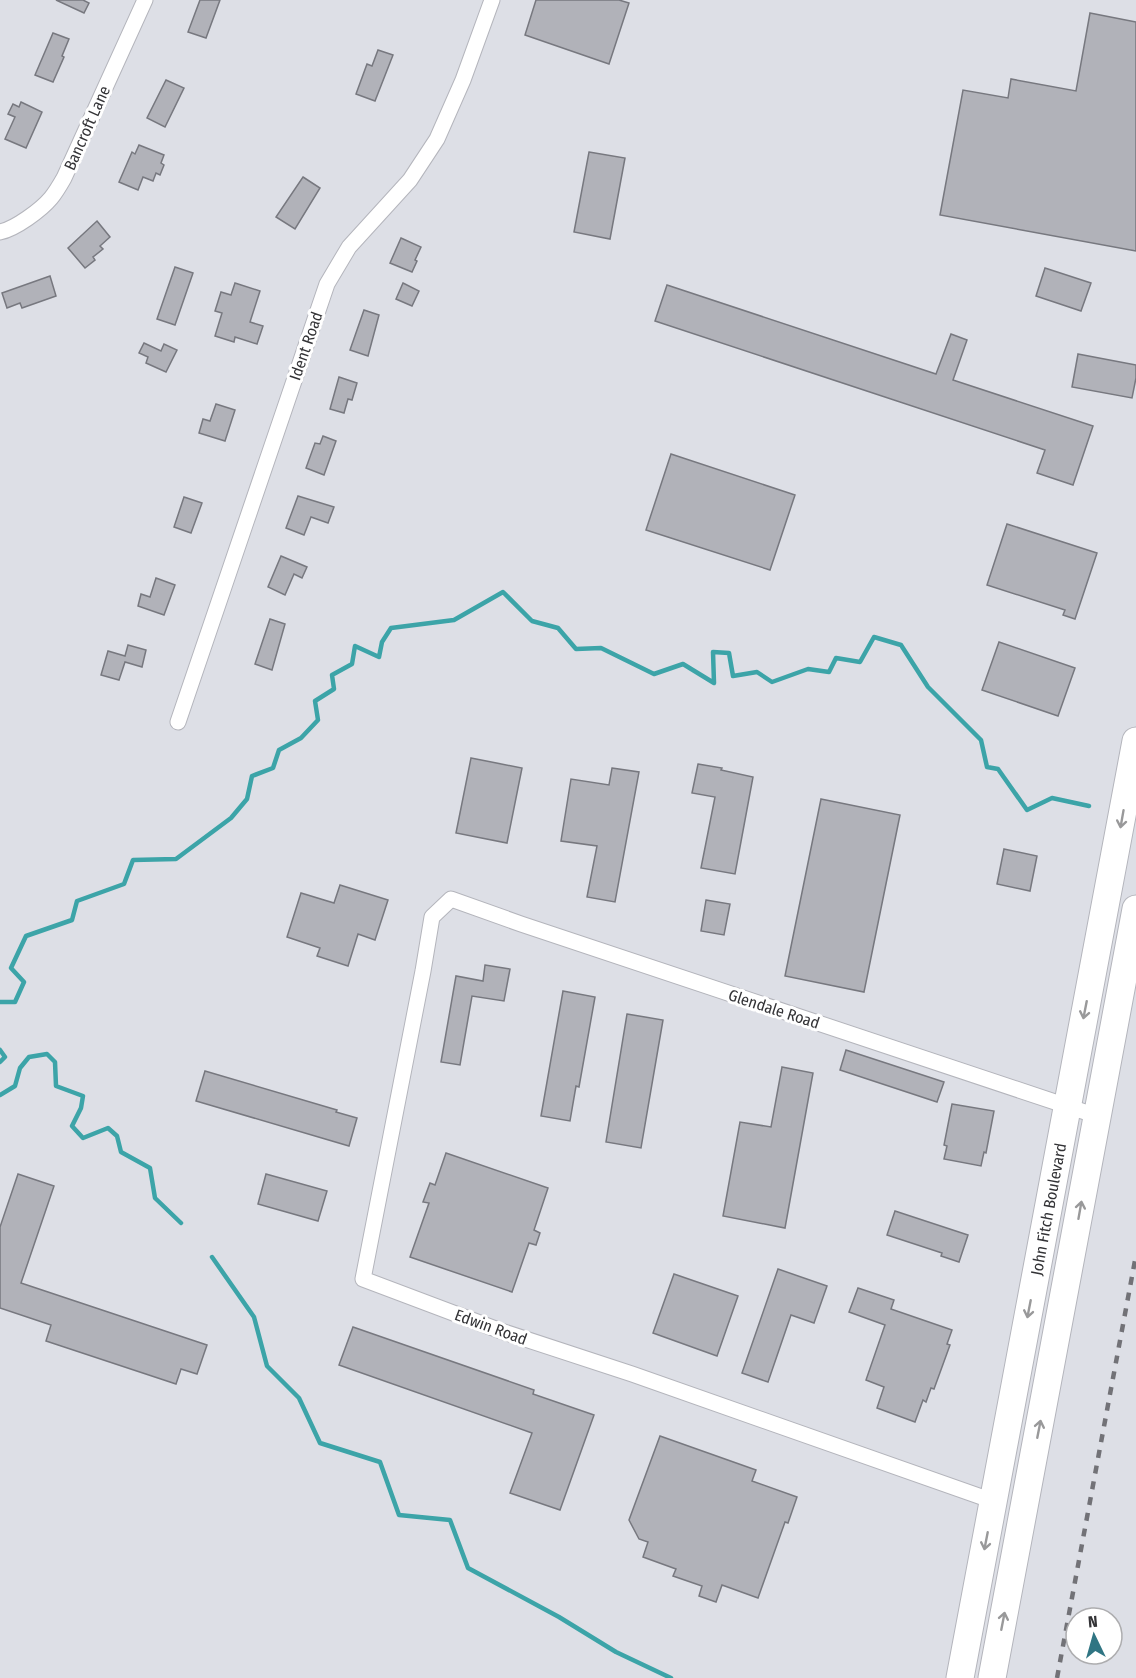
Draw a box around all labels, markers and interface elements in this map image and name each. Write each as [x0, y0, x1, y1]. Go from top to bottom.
street label: Bancroft Lane [60, 83, 114, 173]
street label: Ident Road [285, 309, 327, 383]
one-way arrow [1116, 808, 1127, 828]
street label: Glendale Road [726, 985, 822, 1033]
one-way arrow [1079, 1000, 1090, 1020]
street label: John Fitch Boulevard [1026, 1142, 1070, 1277]
one-way arrow [1075, 1201, 1086, 1221]
one-way arrow [1023, 1298, 1034, 1318]
street label: Edwin Road [452, 1305, 530, 1349]
one-way arrow [1034, 1420, 1045, 1439]
one-way arrow [980, 1531, 991, 1551]
north arrow [1064, 1606, 1124, 1666]
one-way arrow [998, 1611, 1009, 1631]
text: N [1087, 1612, 1098, 1631]

